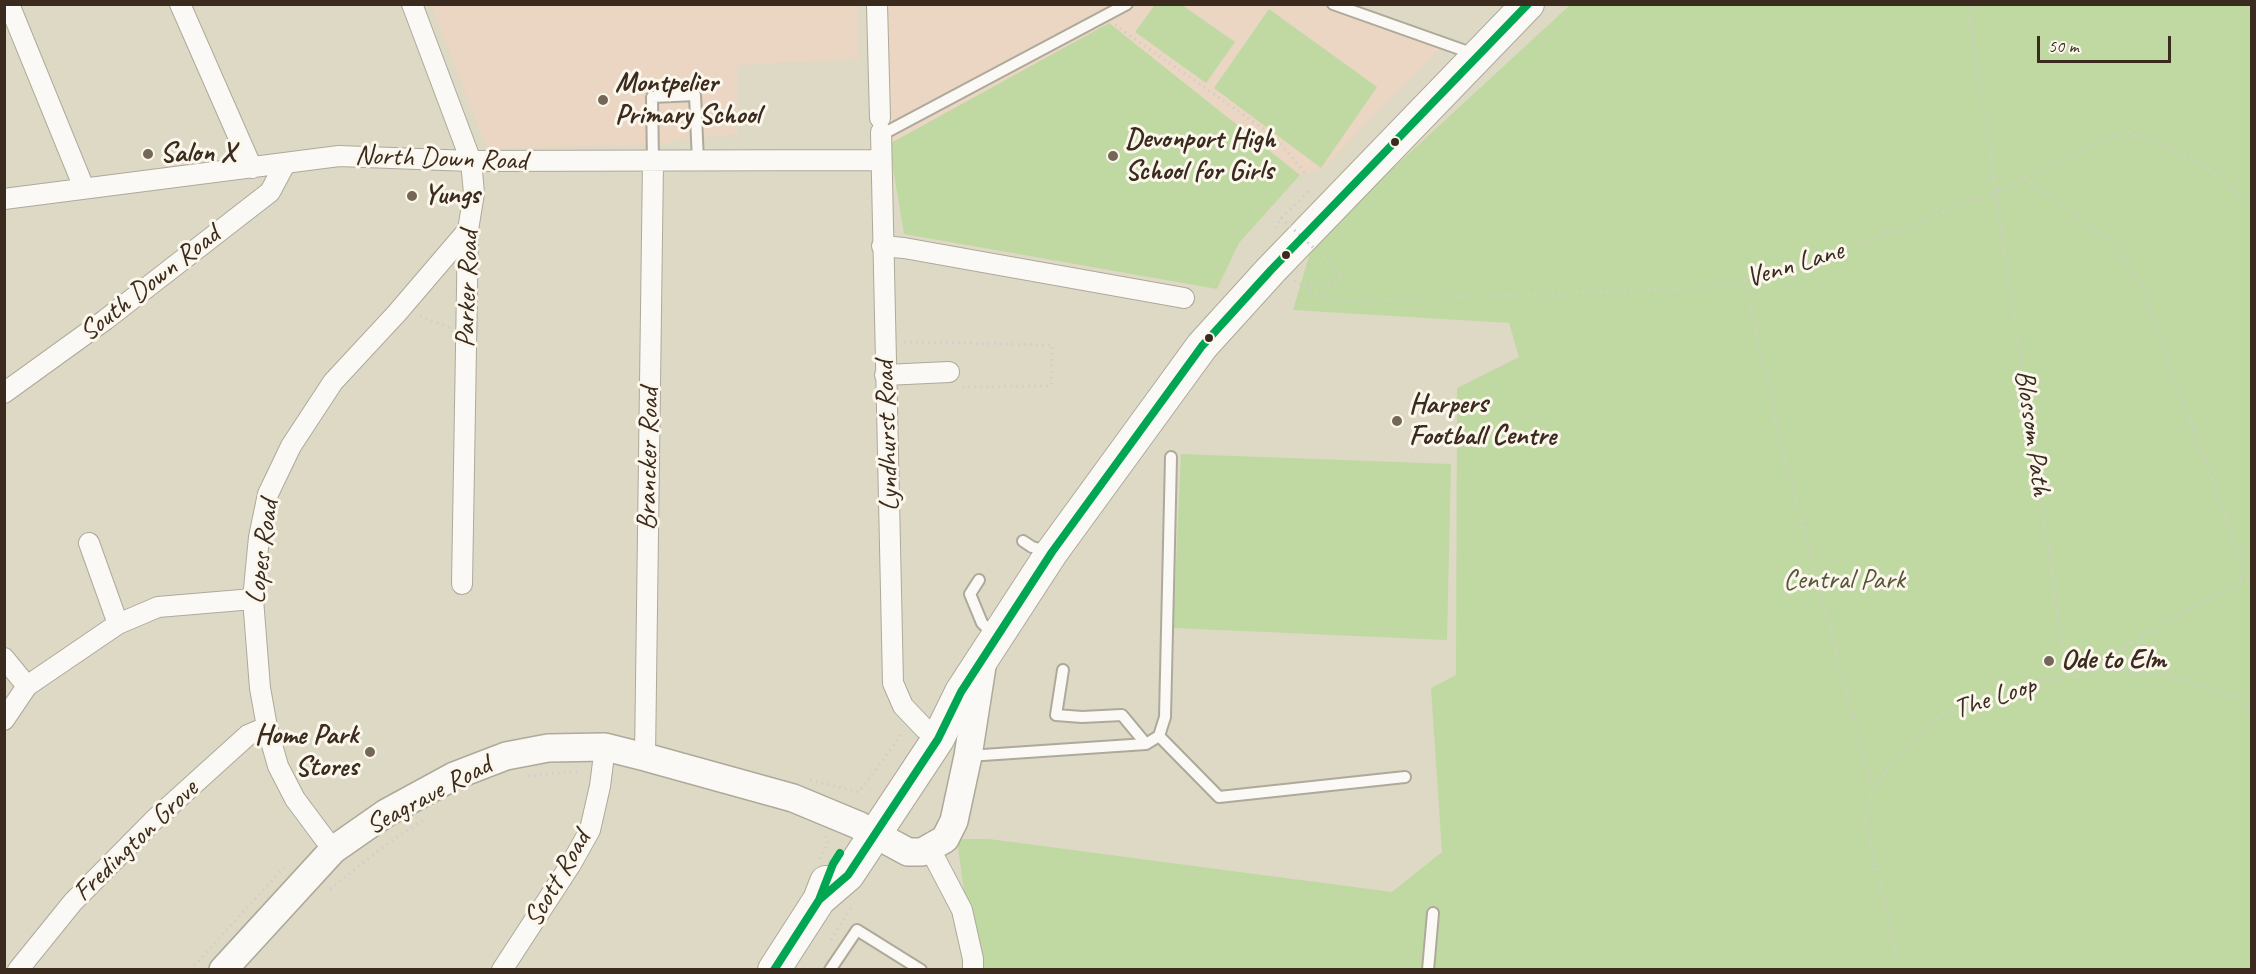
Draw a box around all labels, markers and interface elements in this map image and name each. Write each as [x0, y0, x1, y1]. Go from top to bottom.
scale bar [2040, 24, 2174, 62]
text: 50 m [2048, 35, 2079, 57]
place label: Montpelier Primary School [615, 67, 761, 133]
marker: Montpelier Primary School [596, 93, 610, 107]
place label: Devonport High School for Girls [1125, 123, 1275, 189]
unlabelled marker [1389, 136, 1401, 148]
place label: Salon X [160, 137, 235, 171]
street label: North Down Road [354, 139, 528, 179]
marker: Salon X [141, 147, 155, 161]
marker: Devonport High School for Girls [1106, 149, 1120, 163]
place label: Yungs [424, 179, 480, 213]
marker: Yungs [405, 189, 419, 203]
street label: South Down Road [73, 219, 227, 349]
street label: Parker Road [449, 230, 487, 348]
street label: Venn Lane [1742, 234, 1848, 296]
unlabelled marker [1280, 249, 1292, 261]
unlabelled marker [1203, 332, 1215, 344]
street label: Lyndhurst Road [869, 360, 907, 512]
street label: Blossom Path [2007, 368, 2057, 498]
street label: Brancker Road [631, 387, 667, 531]
place label: Harpers Football Centre [1409, 388, 1556, 454]
marker: Harpers Football Centre [1390, 414, 1404, 428]
street label: Lopes Road [239, 498, 287, 606]
park label: Central Park [1783, 564, 1905, 598]
place label: Ode to Elm [2061, 644, 2166, 678]
marker: Ode to Elm [2042, 654, 2056, 668]
street label: The Loop [1950, 669, 2040, 727]
place label: Home Park Stores [255, 719, 358, 785]
marker: Home Park Stores [363, 745, 377, 759]
street label: Seagrave Road [361, 749, 497, 843]
street label: Fredington Grove [66, 773, 206, 909]
street label: Scott Road [517, 825, 599, 933]

